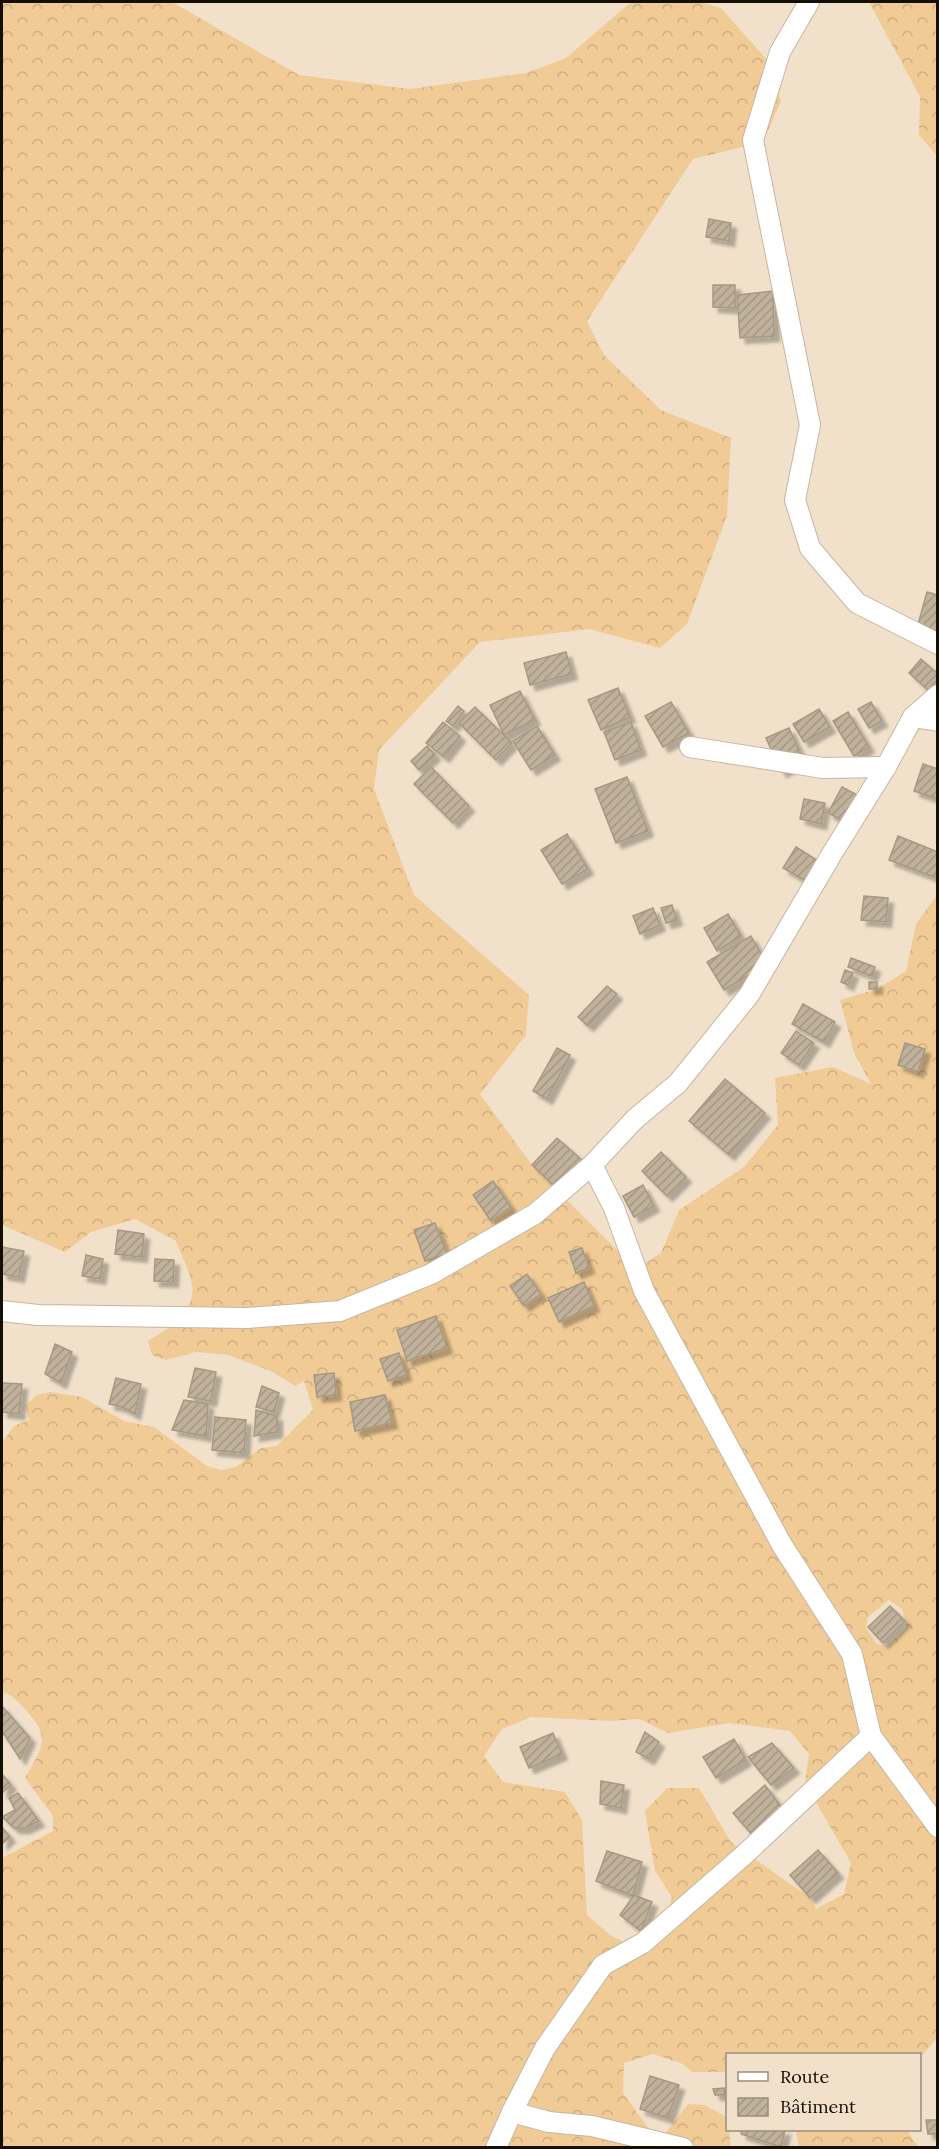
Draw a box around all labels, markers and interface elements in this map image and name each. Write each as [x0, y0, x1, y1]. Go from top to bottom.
legend [726, 2053, 921, 2131]
text: Route [780, 2065, 829, 2088]
text: Bâtiment [780, 2095, 856, 2118]

